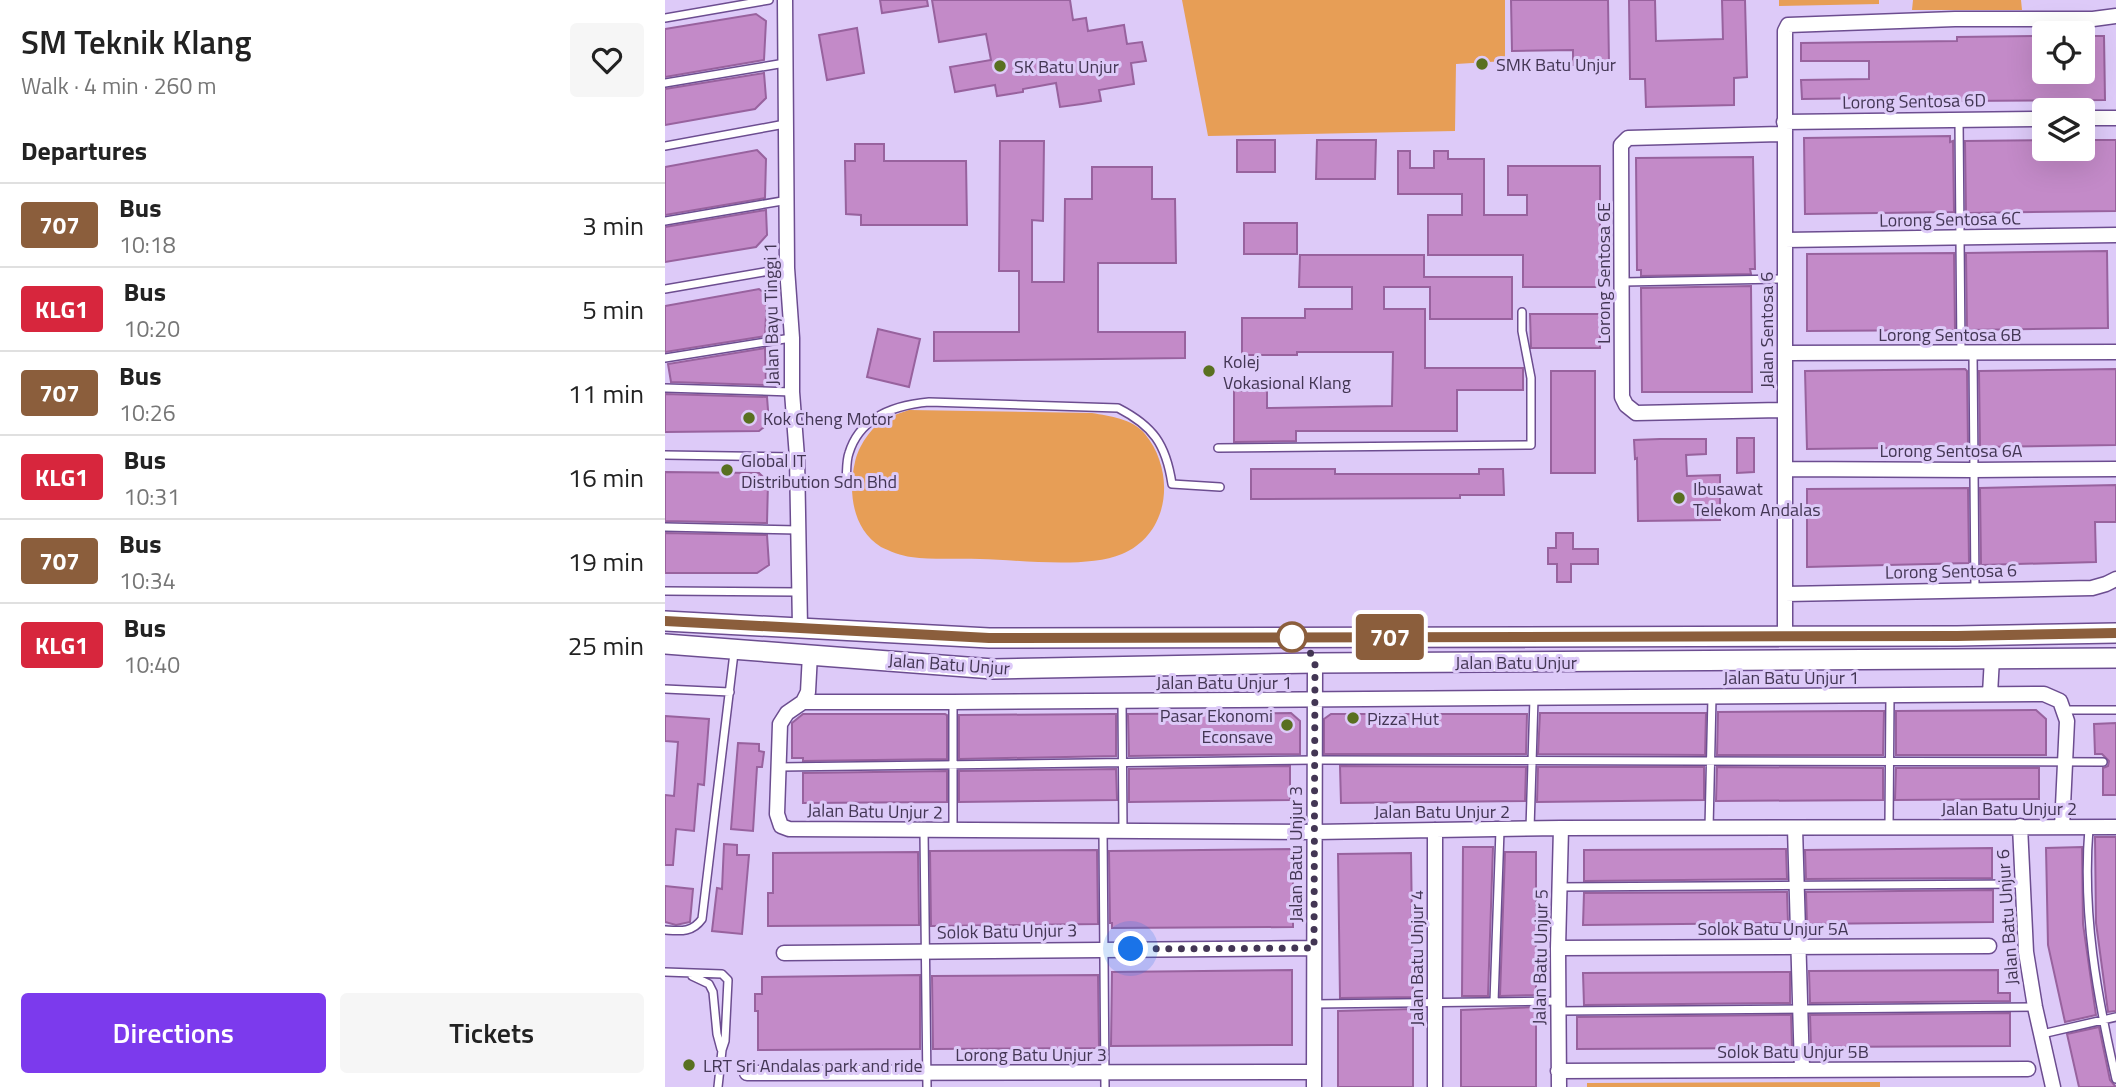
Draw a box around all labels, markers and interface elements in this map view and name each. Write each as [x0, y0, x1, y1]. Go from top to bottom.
text: SM Teknik Klang [21, 17, 252, 67]
map controls [2032, 21, 2095, 161]
button: locate [2032, 21, 2095, 84]
button: heart [570, 23, 644, 97]
place label: SMK Batu Unjur [1496, 51, 1616, 78]
place label: SK Batu Unjur [1014, 53, 1119, 80]
marker: SMK Batu Unjur [1474, 56, 1490, 72]
marker: SK Batu Unjur [992, 58, 1008, 74]
text: Walk · 4 min · 260 m [21, 68, 217, 103]
street label: Lorong Sentosa 6D [1842, 86, 1986, 116]
button: layers [2032, 98, 2095, 161]
text: Departures [21, 131, 147, 170]
text: Bus [119, 188, 161, 227]
street label: Lorong Sentosa 6E [1590, 202, 1617, 344]
street label: Lorong Sentosa 6C [1879, 204, 2021, 234]
text: 3 min [582, 206, 644, 245]
text: 707 [39, 207, 80, 243]
text: 10:18 [119, 227, 176, 262]
street label: Jalan Bayu Tinggi 1 [756, 242, 786, 386]
text: Bus [124, 272, 166, 311]
street label: Jalan Sentosa 6 [1753, 272, 1780, 388]
text: 5 min [582, 290, 644, 329]
text: KLG1 [35, 291, 89, 327]
text: 10:20 [124, 311, 180, 346]
street label: Lorong Sentosa 6B [1878, 321, 2022, 348]
place label: Kolej Vokasional Klang [1223, 348, 1351, 396]
text: Bus [119, 356, 161, 395]
marker: Kolej Vokasional Klang [1201, 363, 1217, 379]
text: 11 min [568, 374, 644, 413]
text: 707 [39, 375, 80, 411]
text: 10:26 [119, 395, 176, 430]
place label: Kok Cheng Motor [763, 405, 893, 432]
marker: Kok Cheng Motor [741, 410, 757, 426]
street label: Lorong Sentosa 6A [1880, 437, 2023, 464]
text: Bus [124, 440, 166, 479]
place label: Global IT Distribution Sdn Bhd [741, 447, 897, 495]
text: 16 min [568, 458, 644, 497]
text: KLG1 [35, 459, 89, 495]
marker: Global IT Distribution Sdn Bhd [719, 462, 735, 478]
place label: Ibusawat Telekom Andalas [1693, 475, 1821, 523]
text: 10:31 [124, 479, 180, 514]
marker: Ibusawat Telekom Andalas [1671, 490, 1687, 506]
text: Bus [119, 524, 161, 563]
text: 19 min [568, 542, 644, 581]
text: 707 [39, 543, 80, 579]
street label: Lorong Sentosa 6 [1885, 556, 2017, 586]
text: 10:34 [119, 563, 176, 598]
text: Bus [124, 608, 166, 647]
line badge: 707 [1350, 614, 1430, 660]
text: 707 [1370, 619, 1410, 655]
unlabelled marker [1277, 622, 1307, 652]
text: 25 min [568, 626, 644, 665]
text: KLG1 [35, 627, 89, 663]
street label: Jalan Batu Unjur [887, 646, 1011, 682]
text: 10:40 [124, 647, 180, 682]
street label: Jalan Batu Unjur [1455, 649, 1577, 676]
street label: Jalan Batu Unjur 1 [1723, 664, 1859, 691]
street label: Jalan Batu Unjur 1 [1156, 669, 1292, 696]
place label: Pasar Ekonomi Econsave [1160, 702, 1273, 750]
place label: Pizza Hut [1367, 705, 1440, 732]
marker: Pizza Hut [1345, 710, 1361, 726]
marker: Pasar Ekonomi Econsave [1279, 717, 1295, 733]
street label: Jalan Batu Unjur 3 [1282, 786, 1309, 922]
street label: Jalan Batu Unjur 2 [1941, 795, 2077, 822]
street label: Jalan Batu Unjur 2 [807, 796, 943, 826]
street label: Jalan Batu Unjur 2 [1374, 798, 1510, 825]
street label: Jalan Batu Unjur 6 [1989, 848, 2025, 986]
street label: Jalan Batu Unjur 5 [1525, 889, 1555, 1025]
street label: Jalan Batu Unjur 4 [1403, 890, 1430, 1026]
street label: Solok Batu Unjur 5A [1697, 915, 1849, 942]
street label: Solok Batu Unjur 3 [937, 916, 1077, 946]
your location [1113, 931, 1148, 966]
button: Directions [21, 993, 326, 1073]
button: Tickets [340, 993, 644, 1073]
street label: Solok Batu Unjur 5B [1717, 1038, 1869, 1065]
street label: Lorong Batu Unjur 3 [955, 1041, 1107, 1068]
place label: LRT Sri Andalas park and ride [703, 1052, 923, 1079]
marker: LRT Sri Andalas park and ride [681, 1057, 697, 1073]

